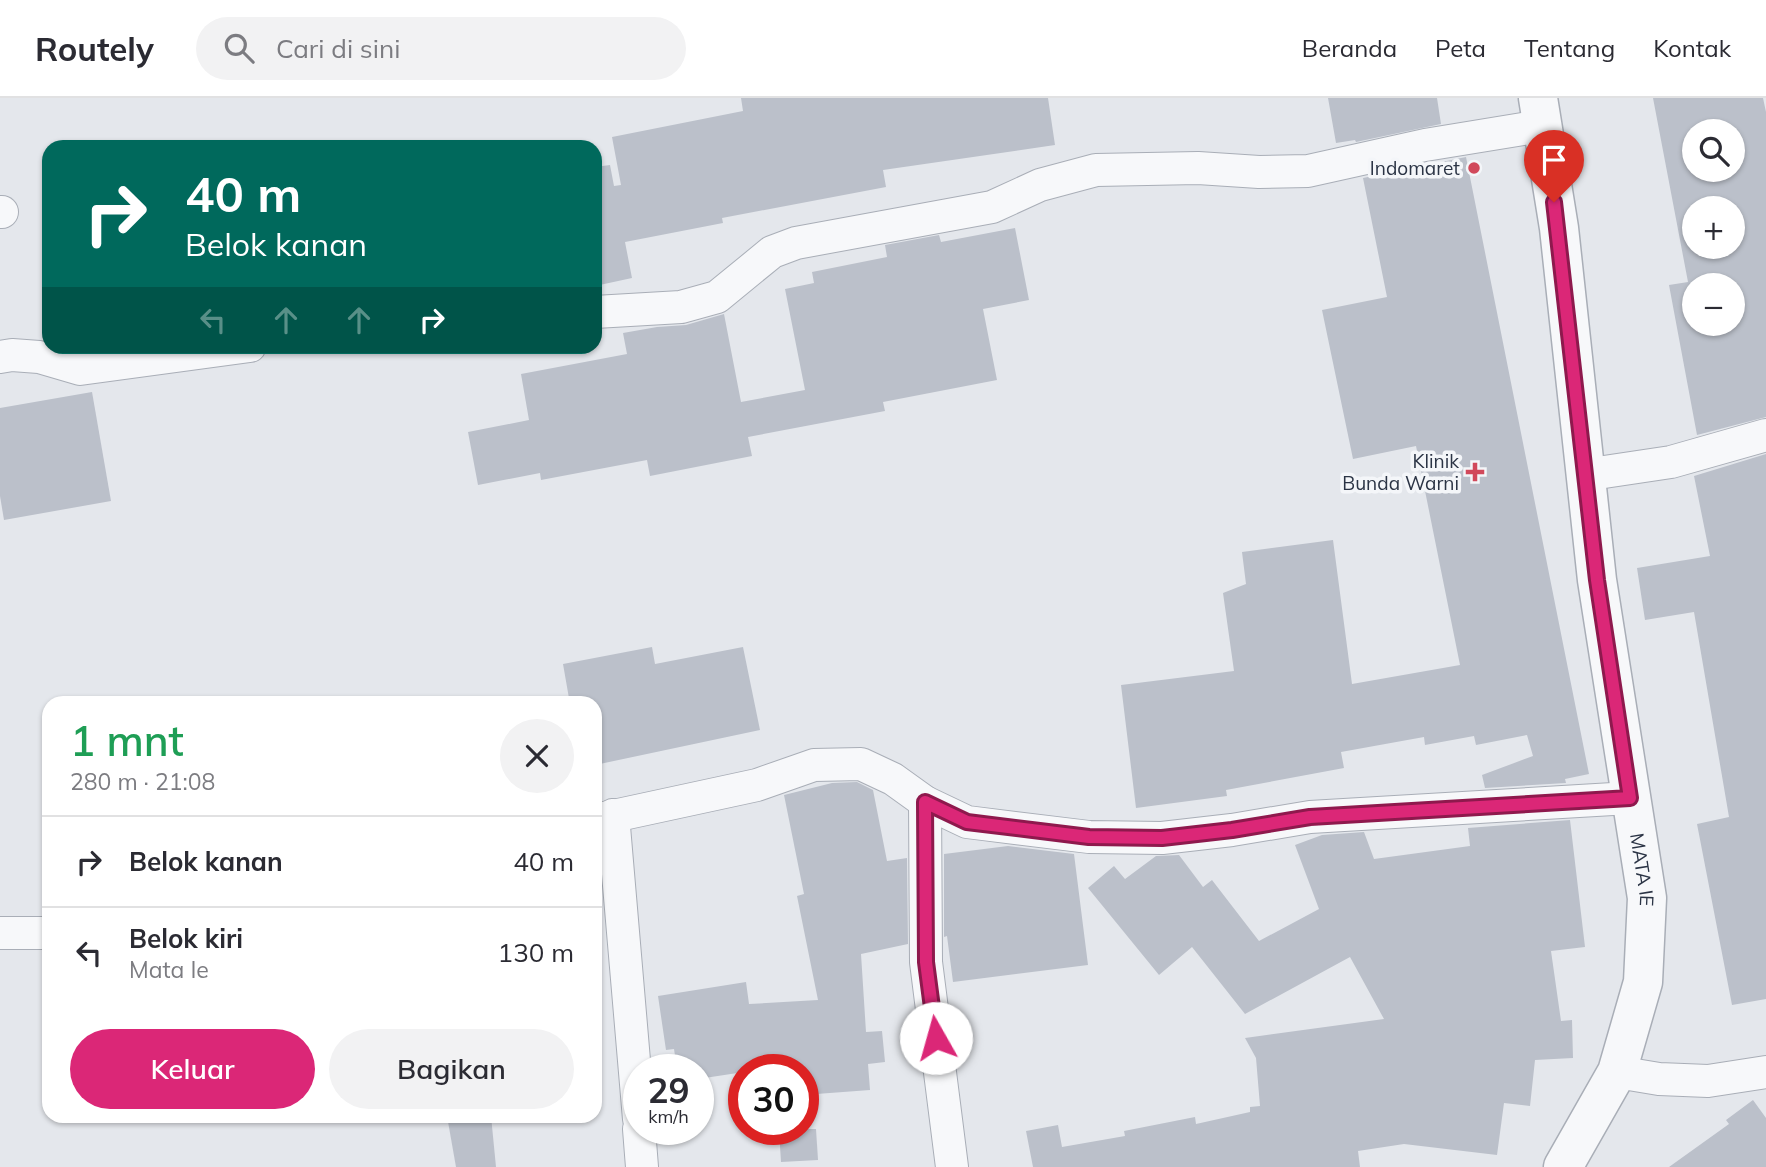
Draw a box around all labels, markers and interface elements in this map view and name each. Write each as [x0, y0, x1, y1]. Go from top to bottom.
search box [196, 17, 686, 80]
text: Routely [35, 28, 154, 69]
icon: search [220, 29, 258, 67]
text: Cari di sini [276, 32, 400, 65]
text: Beranda [1302, 33, 1397, 63]
text: Peta [1435, 33, 1486, 63]
text: Tentang [1524, 33, 1615, 63]
text: Kontak [1653, 33, 1731, 63]
map controls [1682, 119, 1745, 336]
button: search [1682, 119, 1745, 182]
pin [1524, 130, 1584, 202]
icon: arrive [1535, 141, 1573, 179]
place label: Indomaret [1370, 156, 1460, 180]
marker: Indomaret [1466, 160, 1482, 176]
text: 40 m [185, 163, 301, 224]
icon: right [70, 168, 161, 259]
button: + [1682, 196, 1745, 259]
text: Belok kanan [185, 224, 367, 264]
button: − [1682, 273, 1745, 336]
icon: left [194, 301, 232, 339]
icon: ahead [267, 301, 305, 339]
icon: ahead [340, 301, 378, 339]
icon: right [413, 301, 451, 339]
place label: Klinik Bunda Warni [1342, 449, 1459, 495]
marker: Klinik Bunda Warni [1465, 462, 1485, 482]
text: 1 mnt [70, 714, 184, 767]
button: close [500, 719, 574, 793]
text: 280 m · 21:08 [70, 767, 215, 796]
street label: MATA IE [1625, 831, 1659, 907]
icon: right [70, 843, 108, 881]
text: Belok kanan [129, 845, 283, 878]
text: 40 m [513, 845, 574, 878]
text: Belok kiri [129, 922, 243, 955]
icon: left [70, 934, 108, 972]
text: 130 m [498, 936, 574, 969]
text: Mata Ie [129, 955, 209, 984]
position arrow [899, 1001, 973, 1075]
button: Keluar [70, 1029, 315, 1109]
button: Bagikan [329, 1029, 574, 1109]
speed limit sign: 30 [728, 1054, 819, 1145]
text: 29 [647, 1068, 690, 1112]
text: km/h [648, 1105, 689, 1128]

